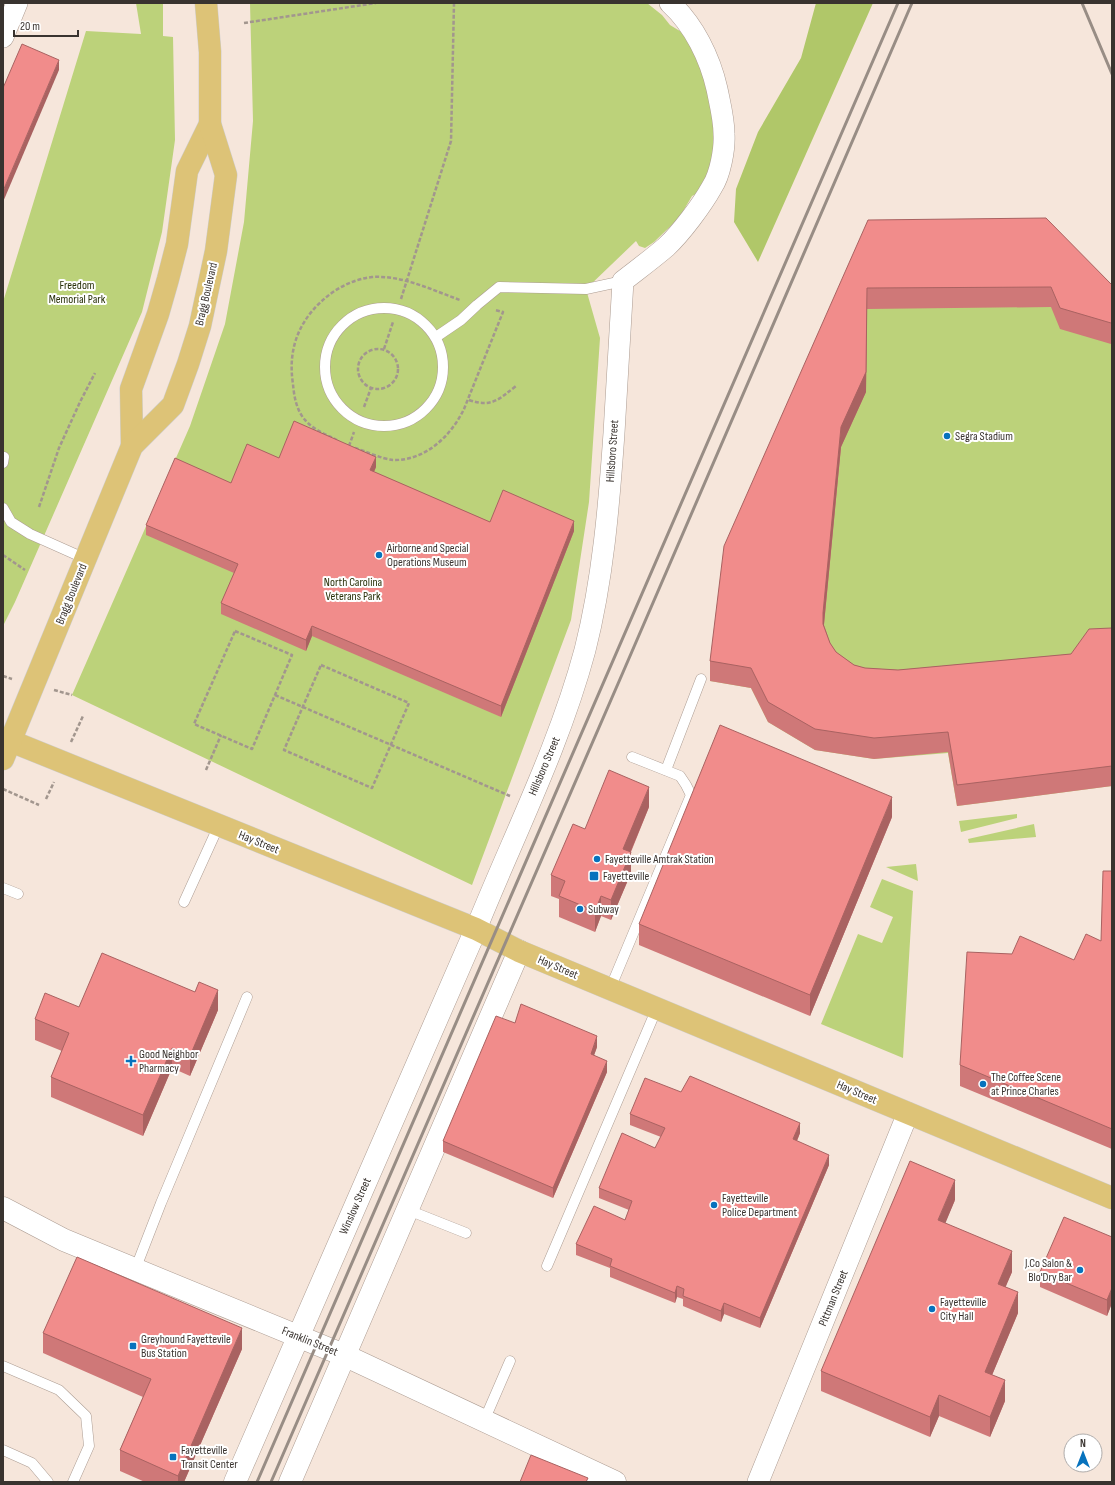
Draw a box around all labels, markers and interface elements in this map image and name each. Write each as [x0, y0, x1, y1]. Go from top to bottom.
scale bar [14, 12, 78, 38]
text: 20 m [20, 19, 40, 34]
street label: Bragg Boulevard [192, 261, 221, 327]
park label: Freedom Memorial Park [49, 278, 106, 307]
street label: Hillsboro Street [603, 419, 622, 483]
place label: Segra Stadium [955, 429, 1013, 444]
marker: Segra Stadium [942, 431, 952, 441]
place label: Airborne and Special Operations Museum [386, 541, 469, 570]
marker: Airborne and Special Operations Museum [374, 550, 384, 560]
street label: Bragg Boulevard [52, 562, 90, 627]
park label: North Carolina Veterans Park [324, 575, 383, 604]
street label: Hillsboro Street [525, 734, 564, 798]
street label: Hay Street [236, 828, 282, 858]
place label: Fayetteville Amtrak Station [605, 852, 714, 867]
marker: Fayetteville Amtrak Station [592, 854, 602, 864]
place label: Fayetteville [603, 869, 649, 884]
marker: Fayetteville [588, 870, 600, 882]
place label: Subway [588, 902, 619, 917]
marker: Subway [575, 904, 585, 914]
street label: Hay Street [535, 952, 581, 983]
place label: Good Neighbor Pharmacy [139, 1047, 199, 1076]
marker: Good Neighbor Pharmacy [126, 1056, 136, 1066]
place label: The Coffee Scene at Prince Charles [991, 1070, 1061, 1099]
street label: Hay Street [834, 1077, 880, 1108]
marker: The Coffee Scene at Prince Charles [978, 1079, 988, 1089]
street label: Winslow Street [336, 1175, 375, 1237]
place label: Fayetteville Police Department [722, 1191, 798, 1220]
marker: Fayetteville Police Department [709, 1200, 719, 1210]
place label: J.Co Salon & Blo'Dry Bar [1024, 1256, 1073, 1285]
marker: J.Co Salon & Blo'Dry Bar [1075, 1265, 1085, 1275]
street label: Pittman Street [815, 1268, 852, 1328]
place label: Fayetteville City Hall [940, 1295, 986, 1324]
marker: Fayetteville City Hall [927, 1304, 937, 1314]
street label: Franklin Street [280, 1323, 340, 1360]
place label: Greyhound Fayettevile Bus Station [141, 1332, 231, 1361]
marker: Greyhound Fayettevile Bus Station [128, 1341, 138, 1351]
north arrow [1063, 1433, 1103, 1473]
text: N [1080, 1437, 1086, 1450]
place label: Fayetteville Transit Center [181, 1443, 238, 1472]
marker: Fayetteville Transit Center [168, 1452, 178, 1462]

